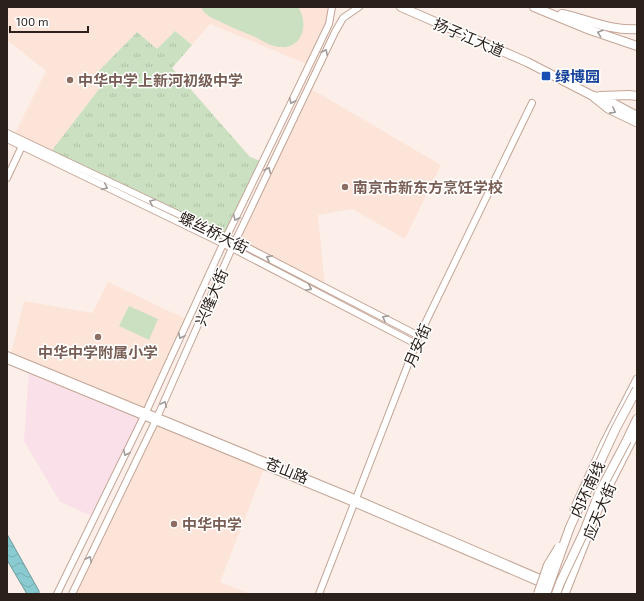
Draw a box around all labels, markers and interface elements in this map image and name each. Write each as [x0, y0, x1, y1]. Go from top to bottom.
scale bar [10, 8, 88, 34]
text: 100 m [16, 14, 48, 28]
street label: 扬子江大道 [431, 14, 507, 60]
one-way arrow [597, 30, 604, 38]
one-way arrow [320, 48, 328, 56]
place label: 绿博园 [555, 67, 600, 85]
marker: 绿博园 [540, 70, 552, 82]
place label: 中华中学上新河初级中学 [78, 71, 243, 89]
marker: 中华中学上新河初级中学 [65, 75, 75, 85]
one-way arrow [289, 96, 297, 104]
one-way arrow [609, 107, 616, 114]
one-way arrow [263, 167, 271, 175]
place label: 南京市新东方烹饪学校 [353, 178, 503, 196]
one-way arrow [101, 182, 108, 190]
marker: 南京市新东方烹饪学校 [340, 182, 350, 192]
one-way arrow [149, 199, 156, 207]
street label: 螺丝桥大街 [176, 207, 252, 257]
one-way arrow [233, 213, 241, 221]
one-way arrow [266, 255, 273, 263]
street label: 兴隆大街 [191, 266, 231, 328]
one-way arrow [305, 283, 313, 291]
one-way arrow [381, 315, 389, 322]
street label: 月安街 [400, 321, 434, 369]
one-way arrow [178, 331, 186, 339]
marker: 中华中学附属小学 [93, 332, 103, 342]
place label: 中华中学附属小学 [38, 343, 158, 361]
one-way arrow [159, 401, 167, 408]
one-way arrow [123, 449, 131, 457]
street label: 苍山路 [263, 453, 311, 487]
street label: 内环南线 [566, 458, 608, 520]
street label: 应天大街 [579, 480, 619, 542]
place label: 中华中学 [182, 515, 242, 533]
marker: 中华中学 [169, 519, 179, 529]
one-way arrow [84, 556, 92, 563]

